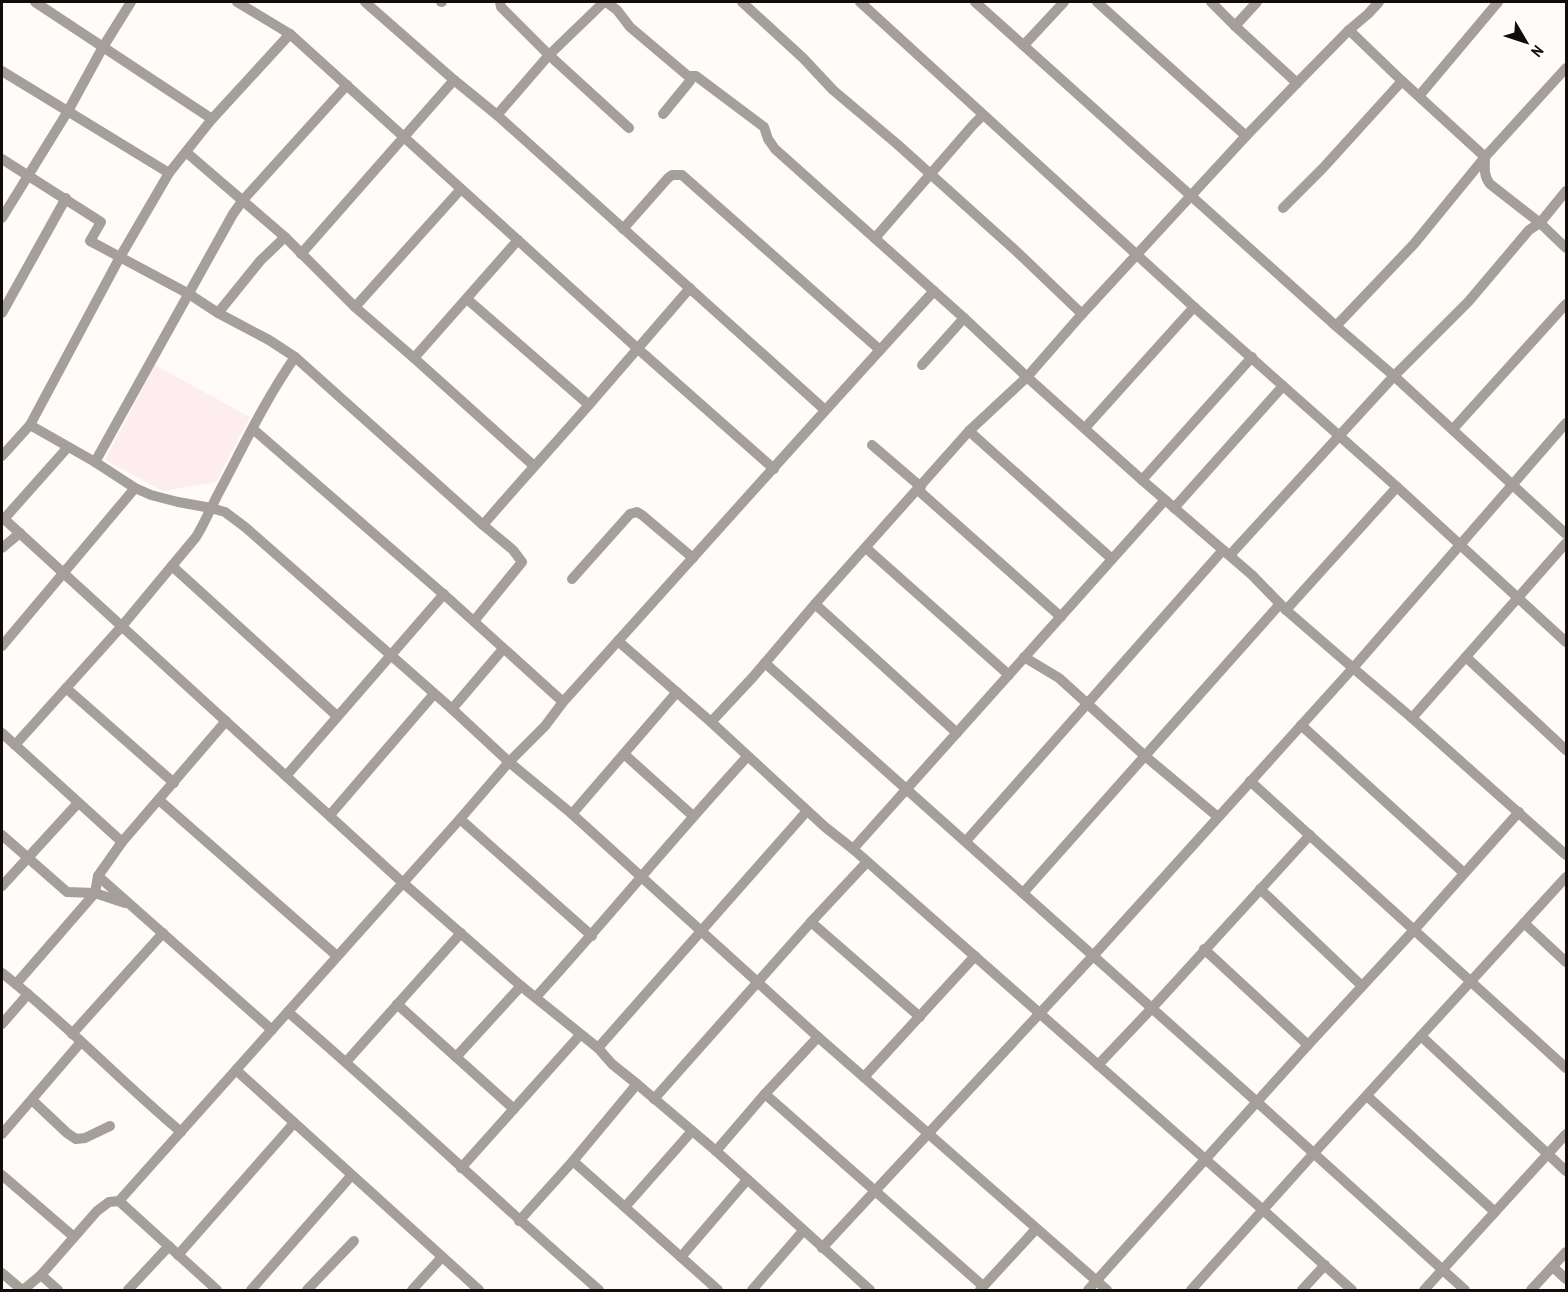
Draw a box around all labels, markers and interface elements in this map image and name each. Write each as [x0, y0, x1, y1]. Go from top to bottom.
north arrow [1496, 12, 1556, 72]
text: N [1526, 41, 1549, 62]

